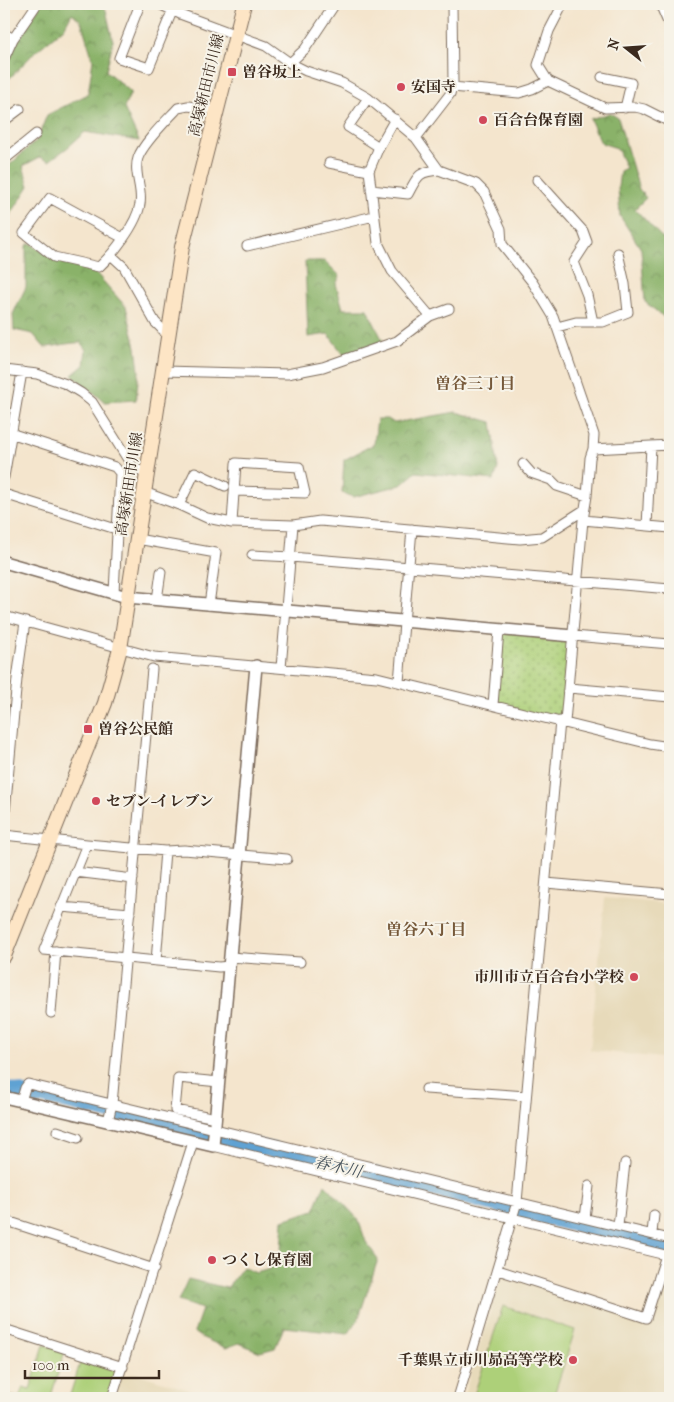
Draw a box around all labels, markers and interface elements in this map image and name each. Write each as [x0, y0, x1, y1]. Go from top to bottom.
north arrow [602, 22, 652, 72]
street label: 高塚新田市川線 [185, 32, 227, 138]
text: N [604, 36, 624, 52]
place label: 曽谷坂上 [242, 63, 302, 81]
marker: 曽谷坂上 [226, 66, 238, 78]
place label: 安国寺 [411, 78, 456, 96]
marker: 安国寺 [395, 81, 407, 93]
place label: 百合台保育園 [493, 111, 583, 129]
marker: 百合台保育園 [477, 114, 489, 126]
district label: 曽谷三丁目 [435, 374, 515, 393]
street label: 高塚新田市川線 [112, 431, 146, 537]
place label: 曽谷公民館 [98, 720, 173, 738]
marker: 曽谷公民館 [82, 723, 94, 735]
place label: セブン-イレブン [106, 792, 214, 810]
marker: セブン-イレブン [90, 795, 102, 807]
district label: 曽谷六丁目 [386, 920, 466, 939]
place label: 市川市立百合台小学校 [474, 968, 624, 986]
marker: 市川市立百合台小学校 [628, 971, 640, 983]
water label: 春木川 [312, 1152, 365, 1182]
place label: つくし保育園 [222, 1251, 312, 1269]
marker: つくし保育園 [206, 1254, 218, 1266]
scale bar [25, 1347, 159, 1379]
place label: 千葉県立市川昴高等学校 [398, 1351, 563, 1369]
marker: 千葉県立市川昴高等学校 [567, 1354, 579, 1366]
text: 100 m [32, 1356, 70, 1374]

